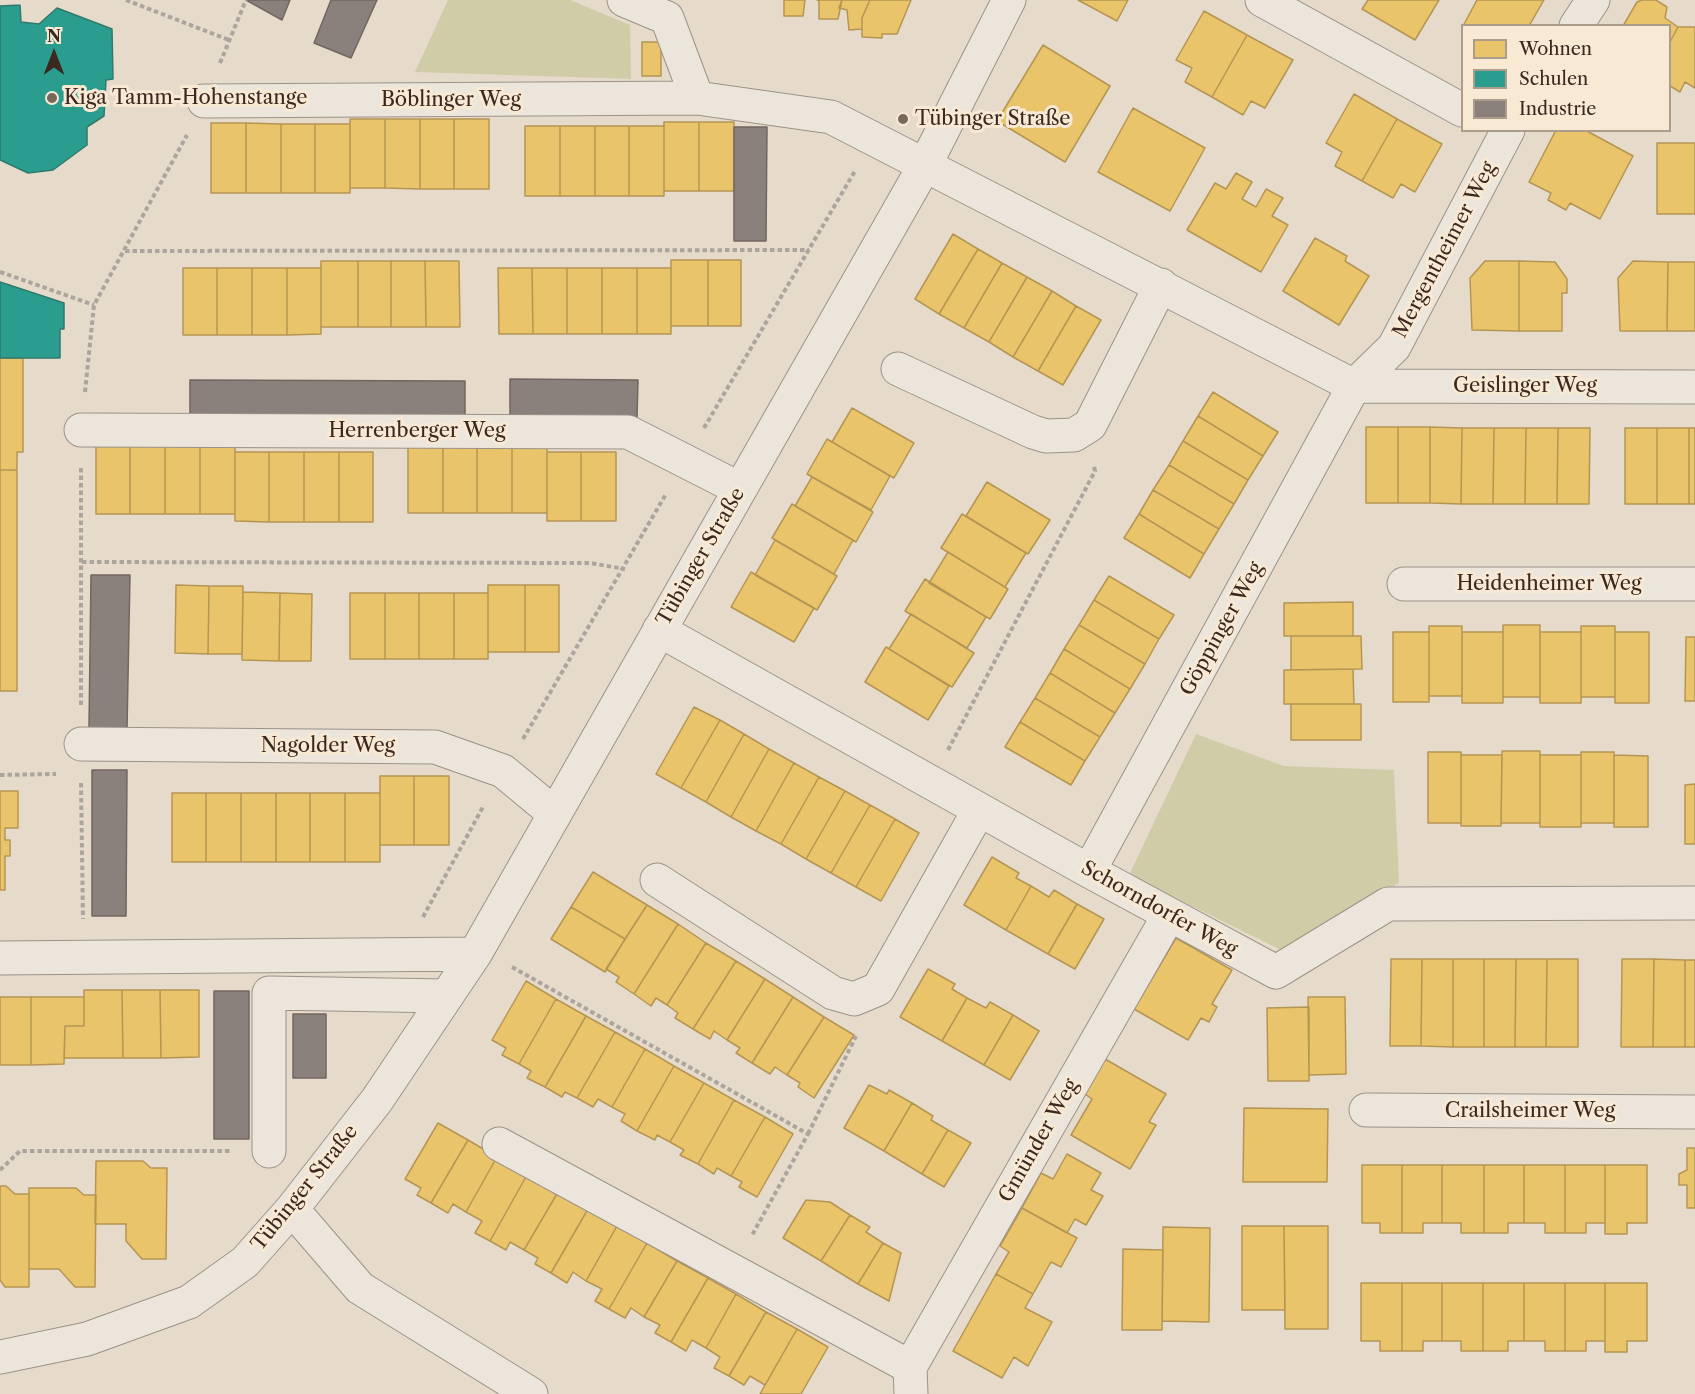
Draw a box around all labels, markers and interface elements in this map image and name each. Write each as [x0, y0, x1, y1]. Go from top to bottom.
north arrow [24, 24, 84, 84]
legend [1461, 24, 1671, 132]
text: N [47, 26, 61, 46]
text: Wohnen [1519, 38, 1592, 60]
text: Schulen [1519, 68, 1588, 90]
place label: Kiga Tamm-Hohenstange [64, 86, 307, 110]
street label: Böblinger Weg [381, 88, 521, 112]
marker: Kiga Tamm-Hohenstange [45, 91, 59, 105]
text: Industrie [1519, 98, 1596, 120]
place label: Tübinger Straße [915, 107, 1070, 131]
marker: Tübinger Straße [896, 112, 910, 126]
street label: Mergentheimer Weg [1388, 158, 1502, 342]
street label: Geislinger Weg [1453, 374, 1597, 398]
street label: Herrenberger Weg [328, 419, 506, 443]
street label: Tübinger Straße [652, 484, 750, 630]
street label: Göppinger Weg [1175, 558, 1269, 700]
street label: Heidenheimer Weg [1456, 572, 1642, 596]
street label: Nagolder Weg [261, 734, 395, 758]
street label: Schorndorfer Weg [1077, 856, 1241, 962]
street label: Gmünder Weg [994, 1075, 1084, 1207]
street label: Crailsheimer Weg [1445, 1099, 1615, 1123]
street label: Tübinger Straße [247, 1120, 363, 1256]

